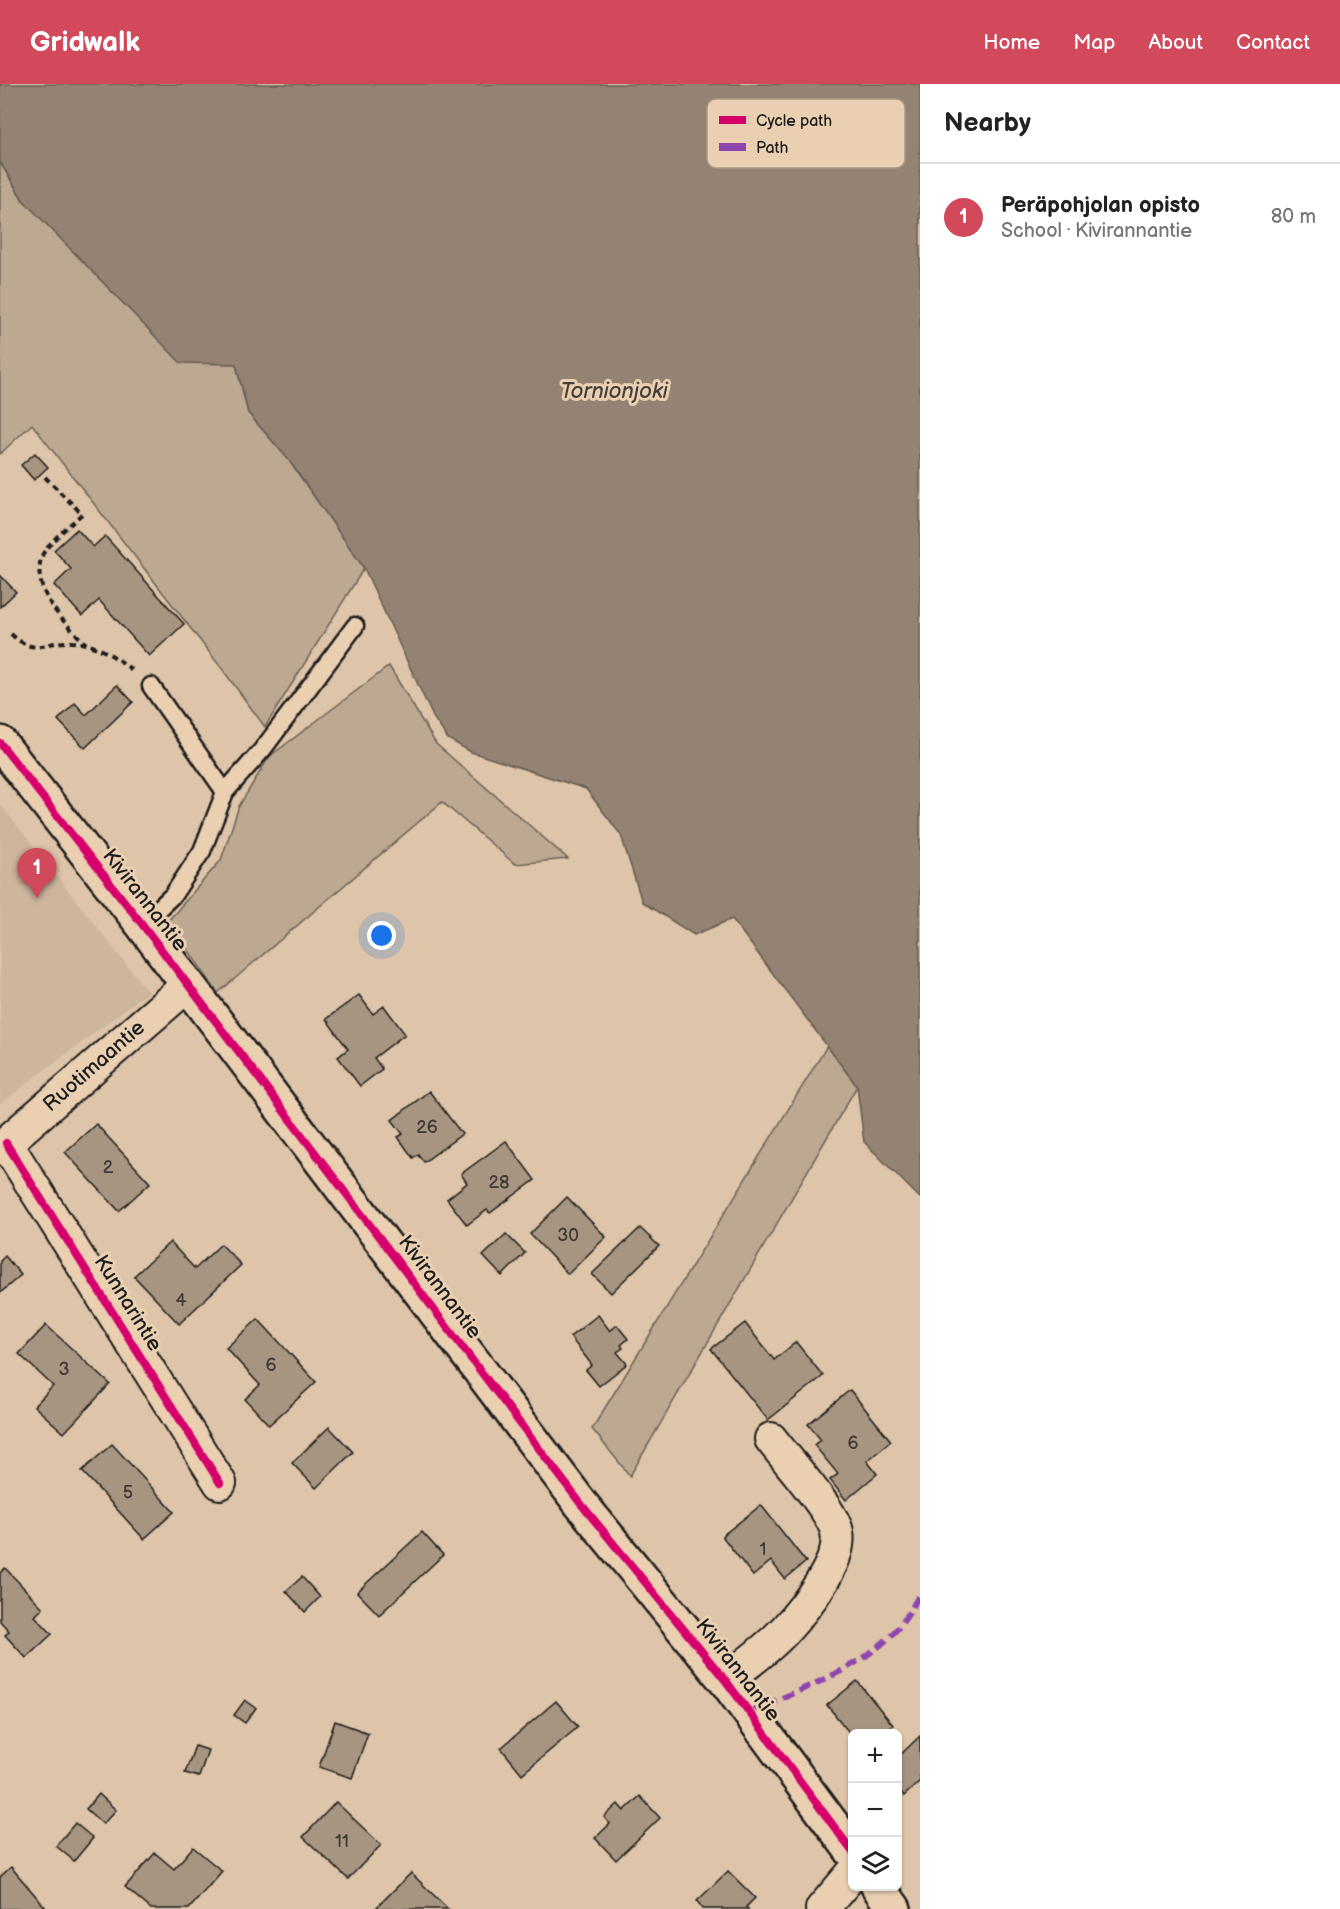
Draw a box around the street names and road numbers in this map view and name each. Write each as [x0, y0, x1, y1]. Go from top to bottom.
street label: Kivirannantie [97, 844, 193, 956]
street label: Ruotimaantie [38, 1015, 150, 1117]
street label: Kivirannantie [393, 1230, 487, 1344]
street label: Kunnarintie [89, 1250, 167, 1356]
street label: Kivirannantie [690, 1614, 786, 1726]

